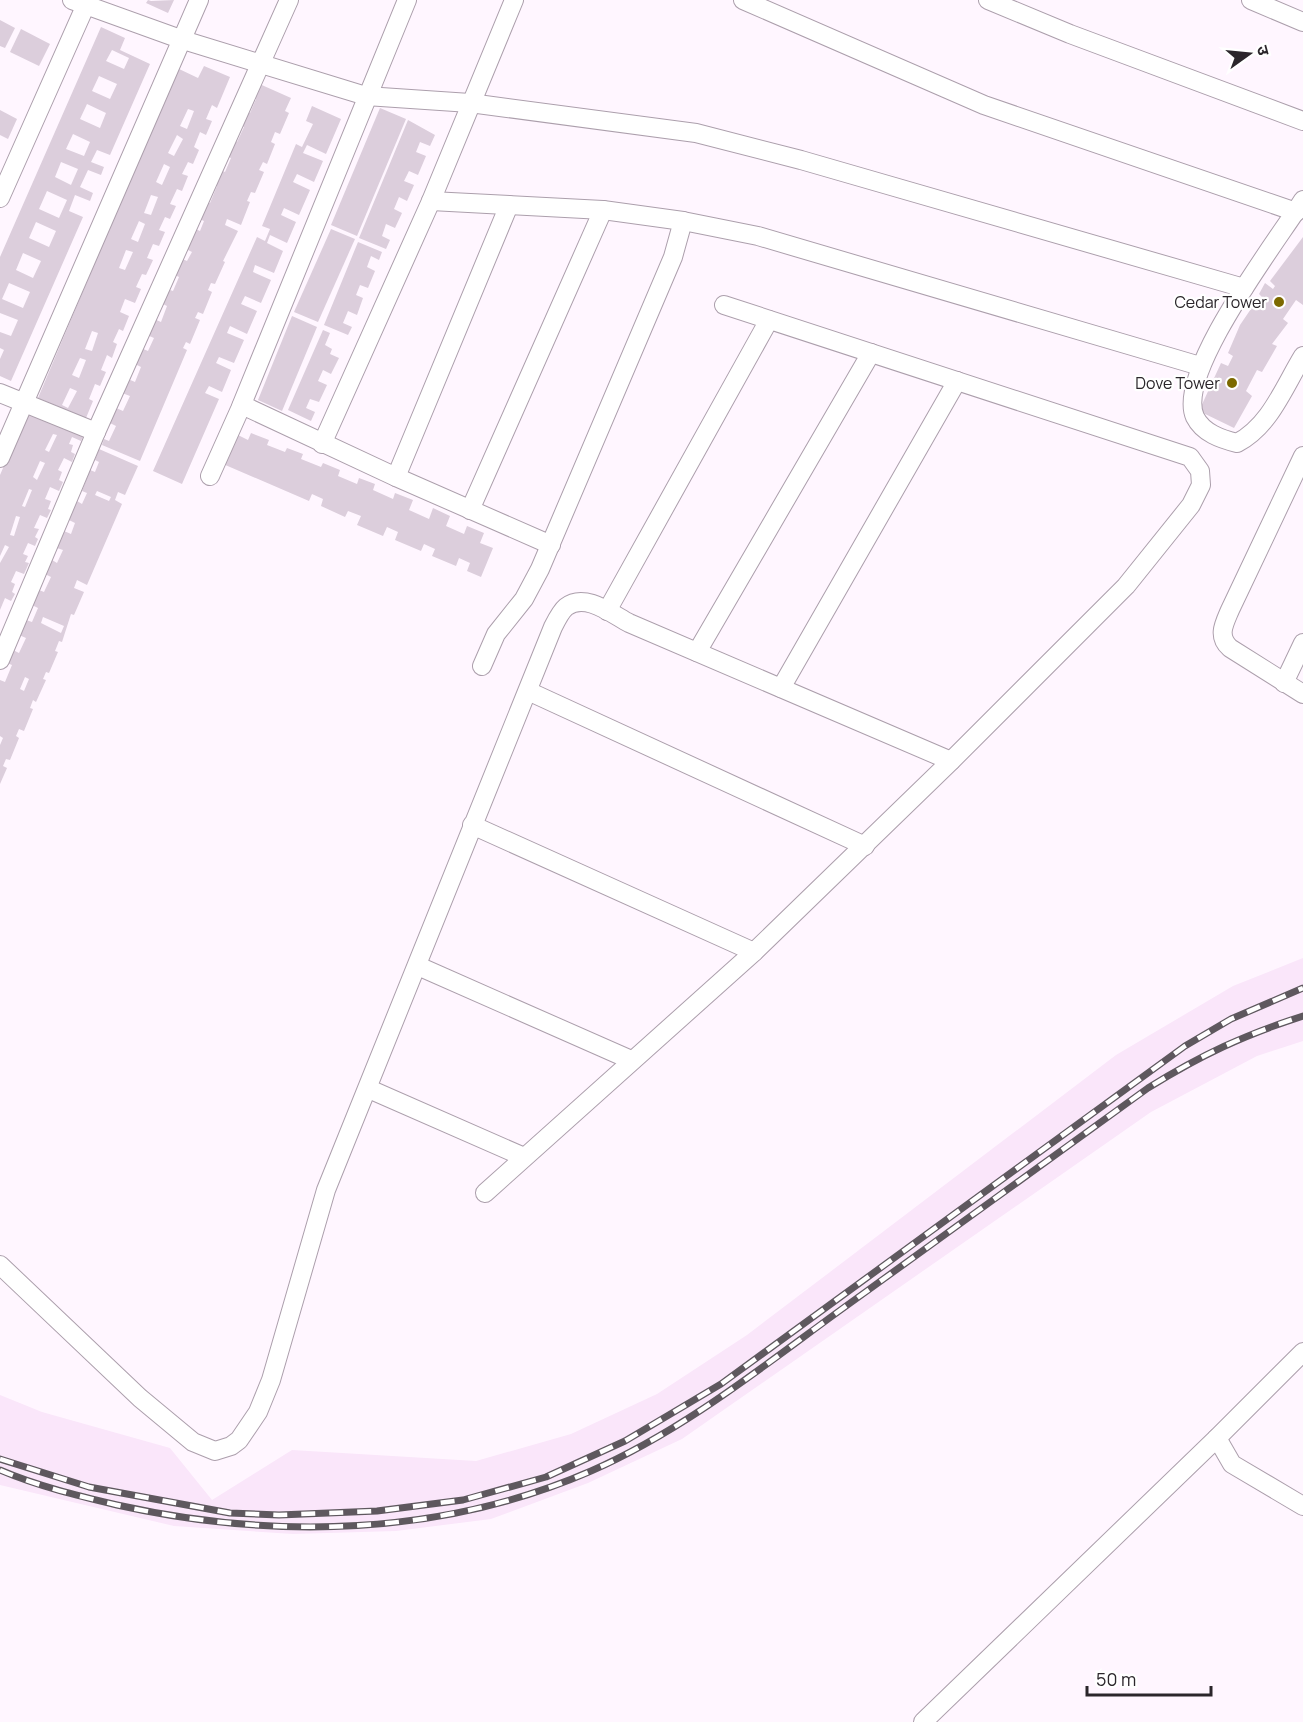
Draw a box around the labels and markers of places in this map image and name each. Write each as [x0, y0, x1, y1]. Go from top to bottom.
place label: Cedar Tower [1174, 291, 1267, 313]
marker: Cedar Tower [1272, 295, 1286, 309]
place label: Dove Tower [1135, 372, 1220, 394]
marker: Dove Tower [1225, 376, 1239, 390]

